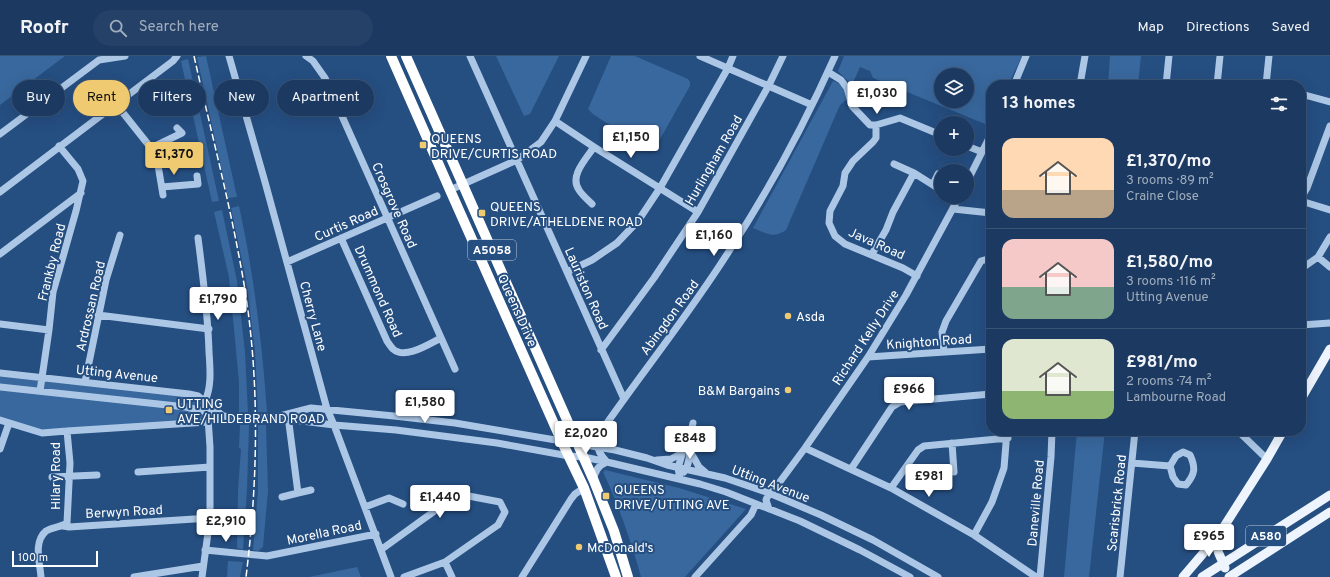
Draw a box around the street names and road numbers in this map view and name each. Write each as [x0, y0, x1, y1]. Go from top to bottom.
street label: Hurlingham Road [682, 113, 747, 209]
street label: Crosgrove Road [367, 160, 419, 251]
street label: Curtis Road [312, 204, 381, 246]
street label: Frankby Road [36, 222, 70, 303]
street label: Java Road [845, 225, 907, 264]
road number: A5058 [468, 240, 516, 260]
street label: Drummond Road [350, 243, 405, 340]
street label: Lauriston Road [560, 245, 610, 332]
street label: Ardrossan Road [74, 260, 110, 353]
street label: Queens Drive [493, 272, 539, 350]
street label: Abingdon Road [638, 277, 703, 359]
street label: Cherry Lane [295, 280, 329, 353]
street label: Richard Kelly Drive [830, 287, 904, 389]
street label: Knighton Road [886, 332, 973, 354]
street label: Utting Avenue [75, 363, 159, 387]
street label: Hilary Road [49, 442, 65, 510]
street label: Scarisbrick Road [1105, 454, 1131, 552]
street label: Daneville Road [1025, 459, 1049, 547]
street label: Utting Avenue [729, 463, 812, 507]
street label: Berwyn Road [85, 503, 163, 523]
street label: Morella Road [285, 518, 363, 550]
road number: A580 [1246, 526, 1286, 546]

